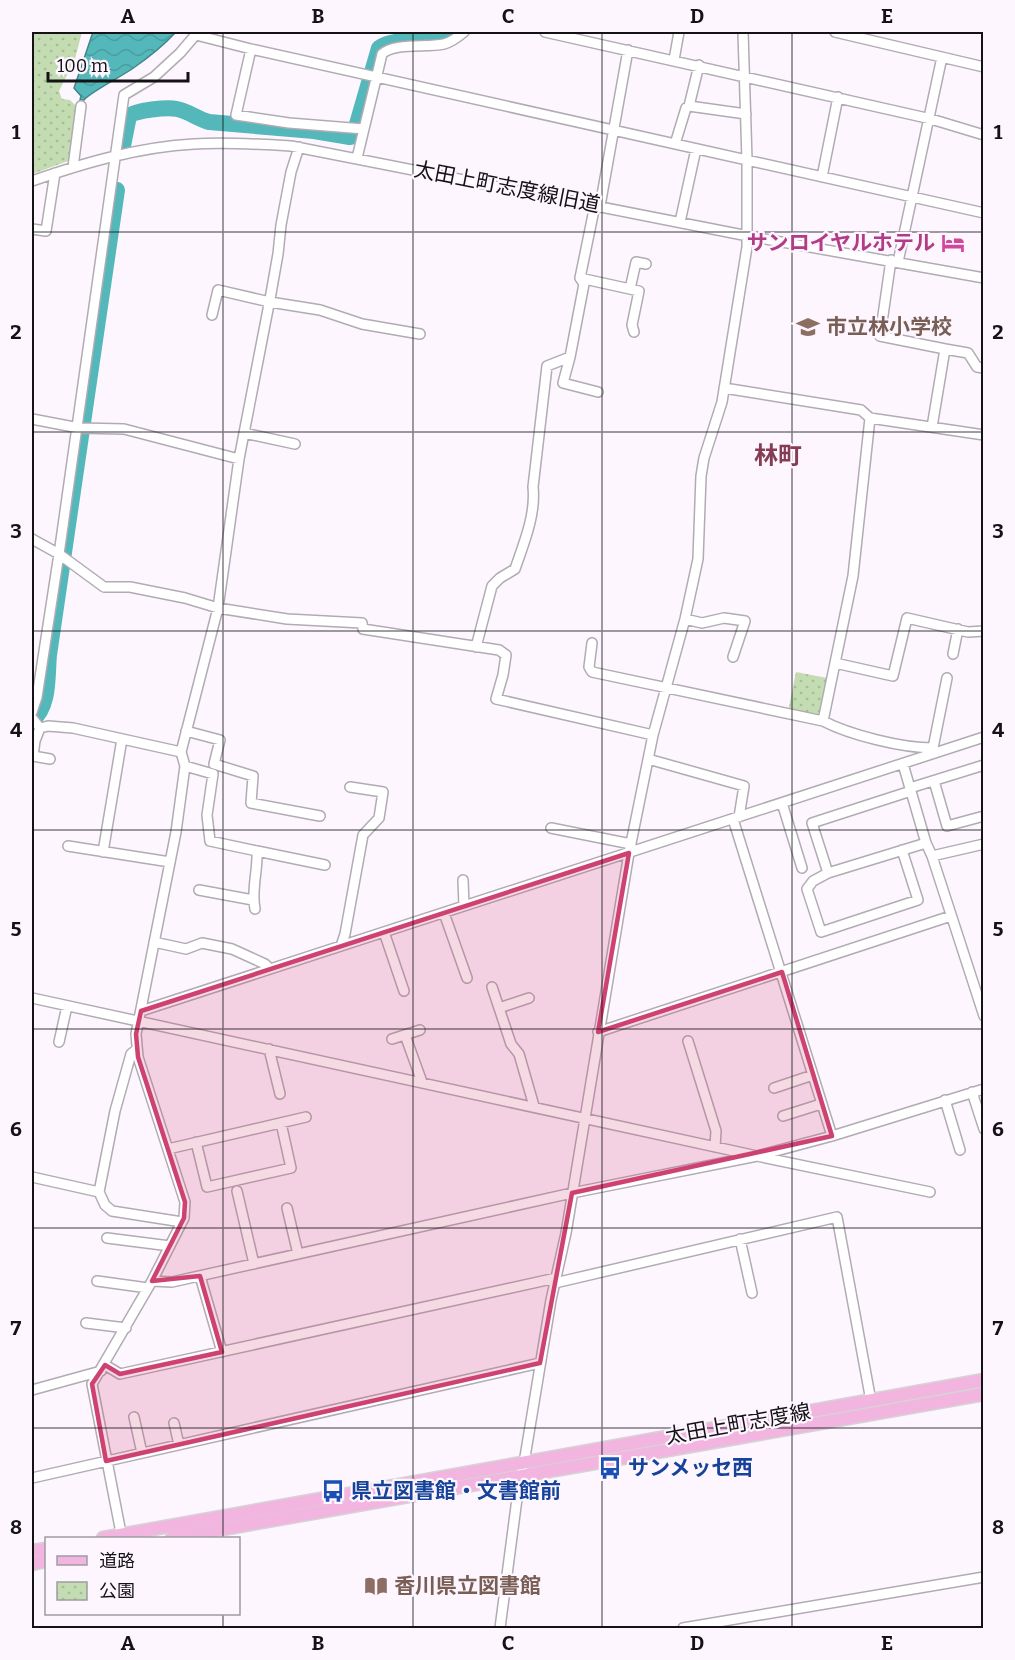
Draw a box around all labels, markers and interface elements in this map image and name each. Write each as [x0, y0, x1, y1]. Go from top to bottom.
text: A [121, 4, 136, 28]
text: B [312, 4, 325, 28]
text: C [502, 4, 514, 28]
text: D [690, 4, 704, 28]
text: E [881, 4, 893, 28]
scale bar [48, 45, 188, 83]
text: 100 m [57, 55, 108, 77]
text: 1 [12, 120, 21, 144]
text: 1 [994, 120, 1003, 144]
street label: 太田上町志度線旧道 [412, 156, 602, 218]
place label: サンロイヤルホテル [747, 230, 935, 256]
hotel icon: サンロイヤルホテル [940, 230, 966, 256]
school or university icon: 市立林小学校 [795, 314, 821, 340]
place label: 市立林小学校 [826, 314, 952, 340]
text: 2 [10, 320, 22, 344]
text: 2 [992, 320, 1004, 344]
district label: 林町 [754, 442, 802, 470]
text: 3 [10, 519, 22, 543]
text: 3 [992, 519, 1004, 543]
text: 4 [10, 718, 22, 742]
text: 4 [992, 718, 1004, 742]
text: 5 [11, 917, 22, 941]
text: 5 [993, 917, 1004, 941]
text: 6 [10, 1117, 22, 1141]
text: 6 [992, 1117, 1004, 1141]
text: 7 [11, 1316, 22, 1340]
text: 7 [993, 1316, 1004, 1340]
street label: 太田上町志度線 [663, 1398, 813, 1450]
bus stop icon: サンメッセ西 [597, 1455, 623, 1481]
place label: サンメッセ西 [628, 1455, 753, 1481]
bus stop icon: 県立図書館・文書館前 [320, 1478, 346, 1504]
place label: 県立図書館・文書館前 [351, 1478, 561, 1504]
text: 8 [10, 1515, 22, 1539]
text: 8 [992, 1515, 1004, 1539]
legend [45, 1537, 240, 1615]
text: 道路 [99, 1550, 135, 1572]
library icon: 香川県立図書館 [363, 1573, 389, 1599]
place label: 香川県立図書館 [394, 1573, 541, 1599]
text: 公園 [99, 1580, 135, 1602]
text: A [121, 1631, 136, 1655]
text: B [312, 1631, 325, 1655]
text: C [502, 1631, 514, 1655]
text: D [690, 1631, 704, 1655]
text: E [881, 1631, 893, 1655]

